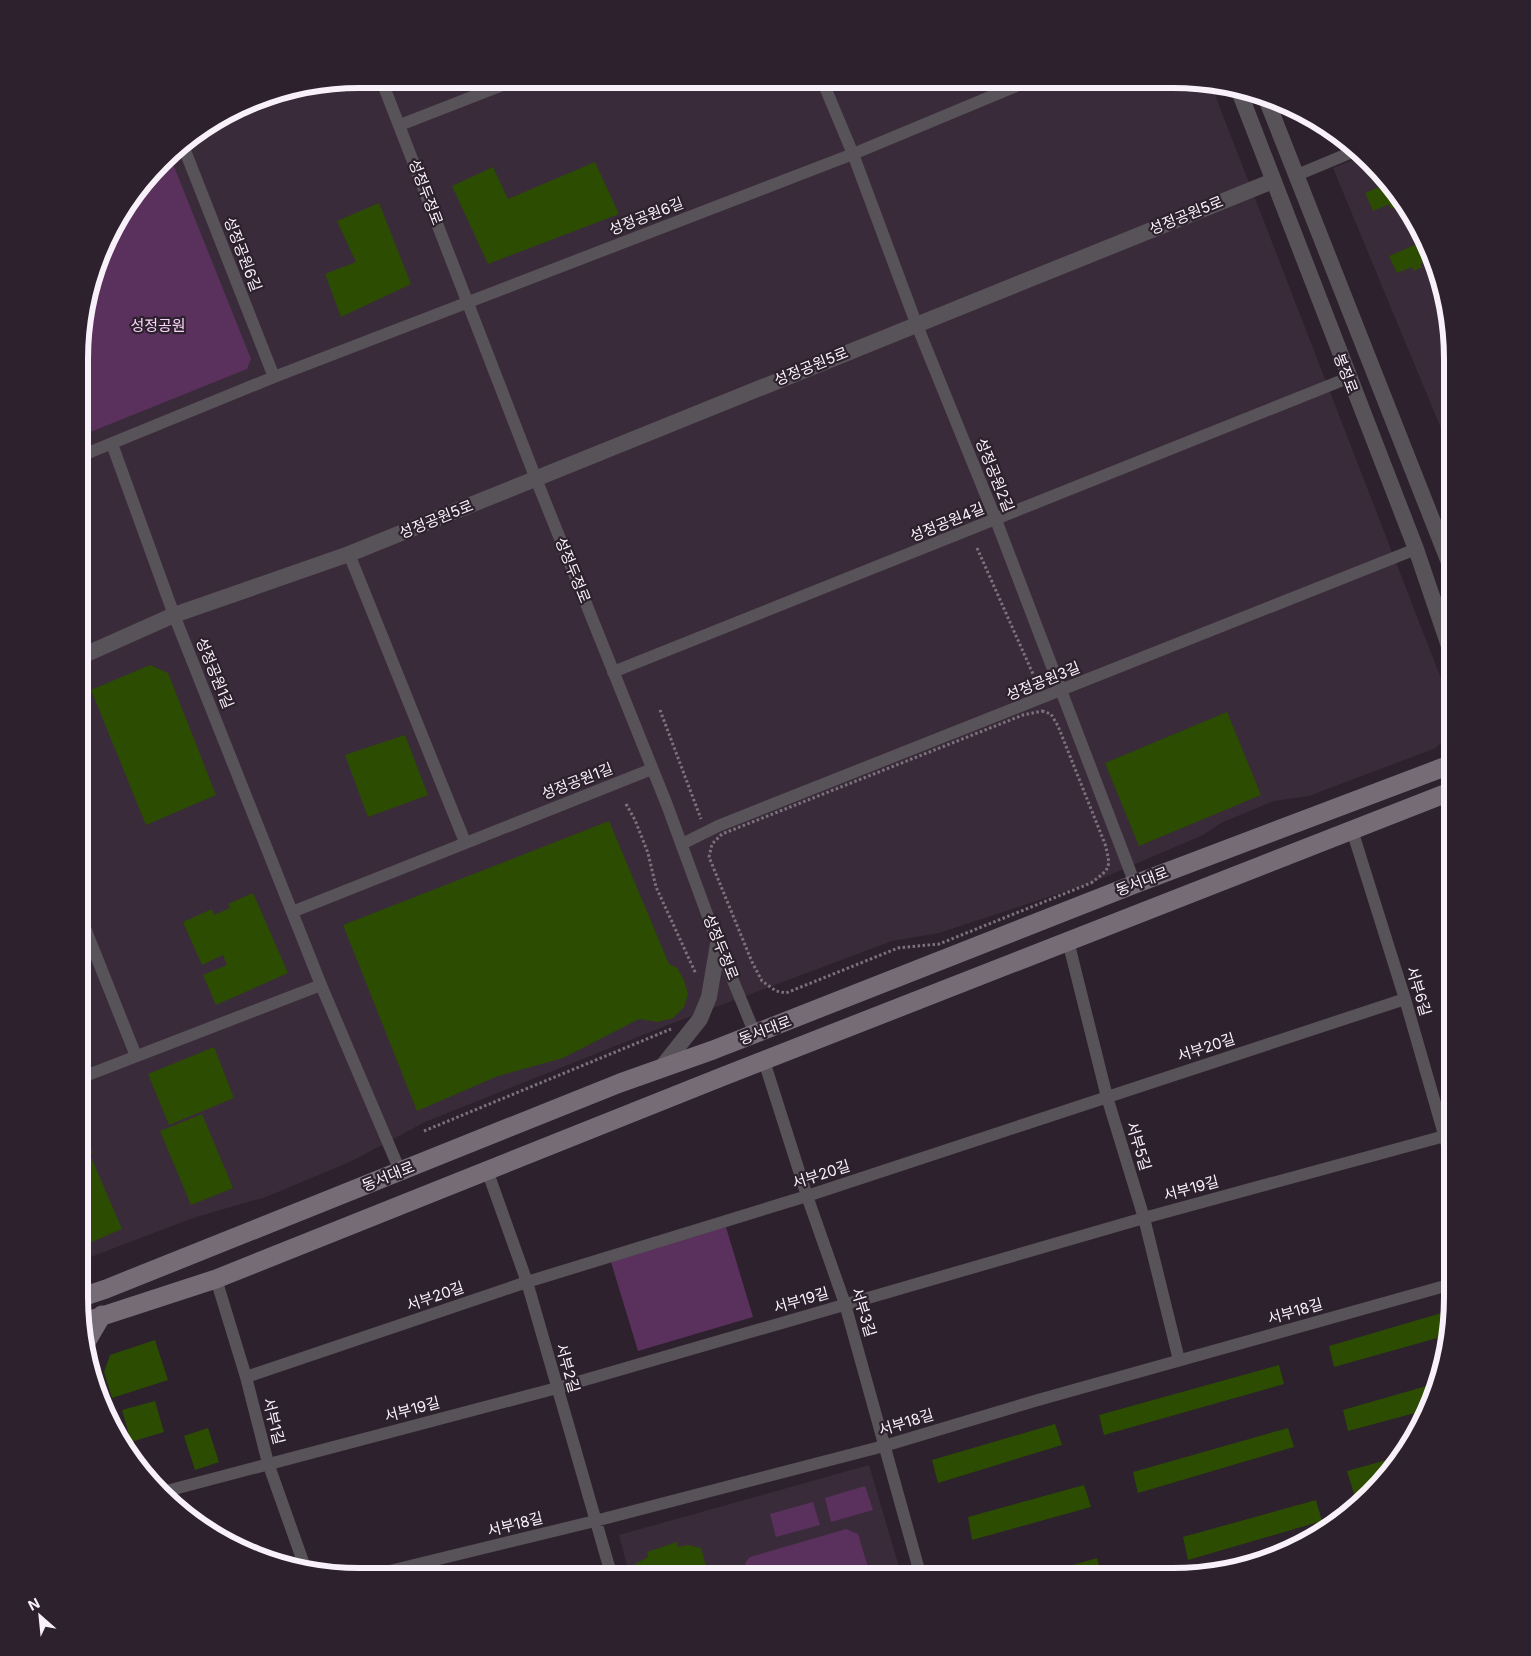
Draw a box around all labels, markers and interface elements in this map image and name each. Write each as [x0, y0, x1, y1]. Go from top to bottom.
street label: 성정두정로 [405, 156, 447, 228]
street label: 성정공원5로 [1146, 192, 1226, 238]
street label: 성정공원6길 [606, 193, 686, 239]
street label: 성정공원6길 [220, 214, 266, 294]
park label: 성정공원 [130, 316, 186, 335]
street label: 성정공원5로 [771, 343, 851, 389]
street label: 봉정로 [1330, 350, 1362, 396]
street label: 성정공원2길 [972, 435, 1018, 515]
street label: 성정공원5로 [396, 496, 476, 542]
street label: 성정공원4길 [907, 498, 987, 546]
street label: 성정두정로 [551, 534, 595, 606]
street label: 성정공원1길 [192, 635, 238, 711]
street label: 성정공원3길 [1003, 658, 1083, 704]
street label: 성정공원1길 [539, 759, 615, 803]
street label: 동서대로 [1113, 862, 1171, 900]
street label: 성정두정로 [699, 911, 743, 983]
street label: 서부6길 [1403, 964, 1435, 1018]
street label: 동서대로 [736, 1011, 794, 1049]
street label: 서부20길 [1175, 1029, 1237, 1065]
street label: 서부5길 [1123, 1119, 1155, 1173]
street label: 서부20길 [790, 1156, 852, 1192]
street label: 동서대로 [359, 1157, 417, 1195]
street label: 서부19길 [1161, 1171, 1221, 1205]
street label: 서부20길 [404, 1277, 466, 1315]
street label: 서부19길 [771, 1283, 831, 1317]
street label: 서부3길 [848, 1285, 880, 1339]
street label: 서부18길 [1265, 1294, 1325, 1328]
street label: 서부2길 [552, 1341, 584, 1395]
street label: 서부19길 [382, 1392, 442, 1426]
street label: 서부1길 [259, 1396, 289, 1446]
street label: 서부18길 [876, 1405, 936, 1439]
street label: 서부18길 [485, 1508, 545, 1540]
north arrow [15, 1591, 65, 1641]
text: N [25, 1594, 42, 1614]

